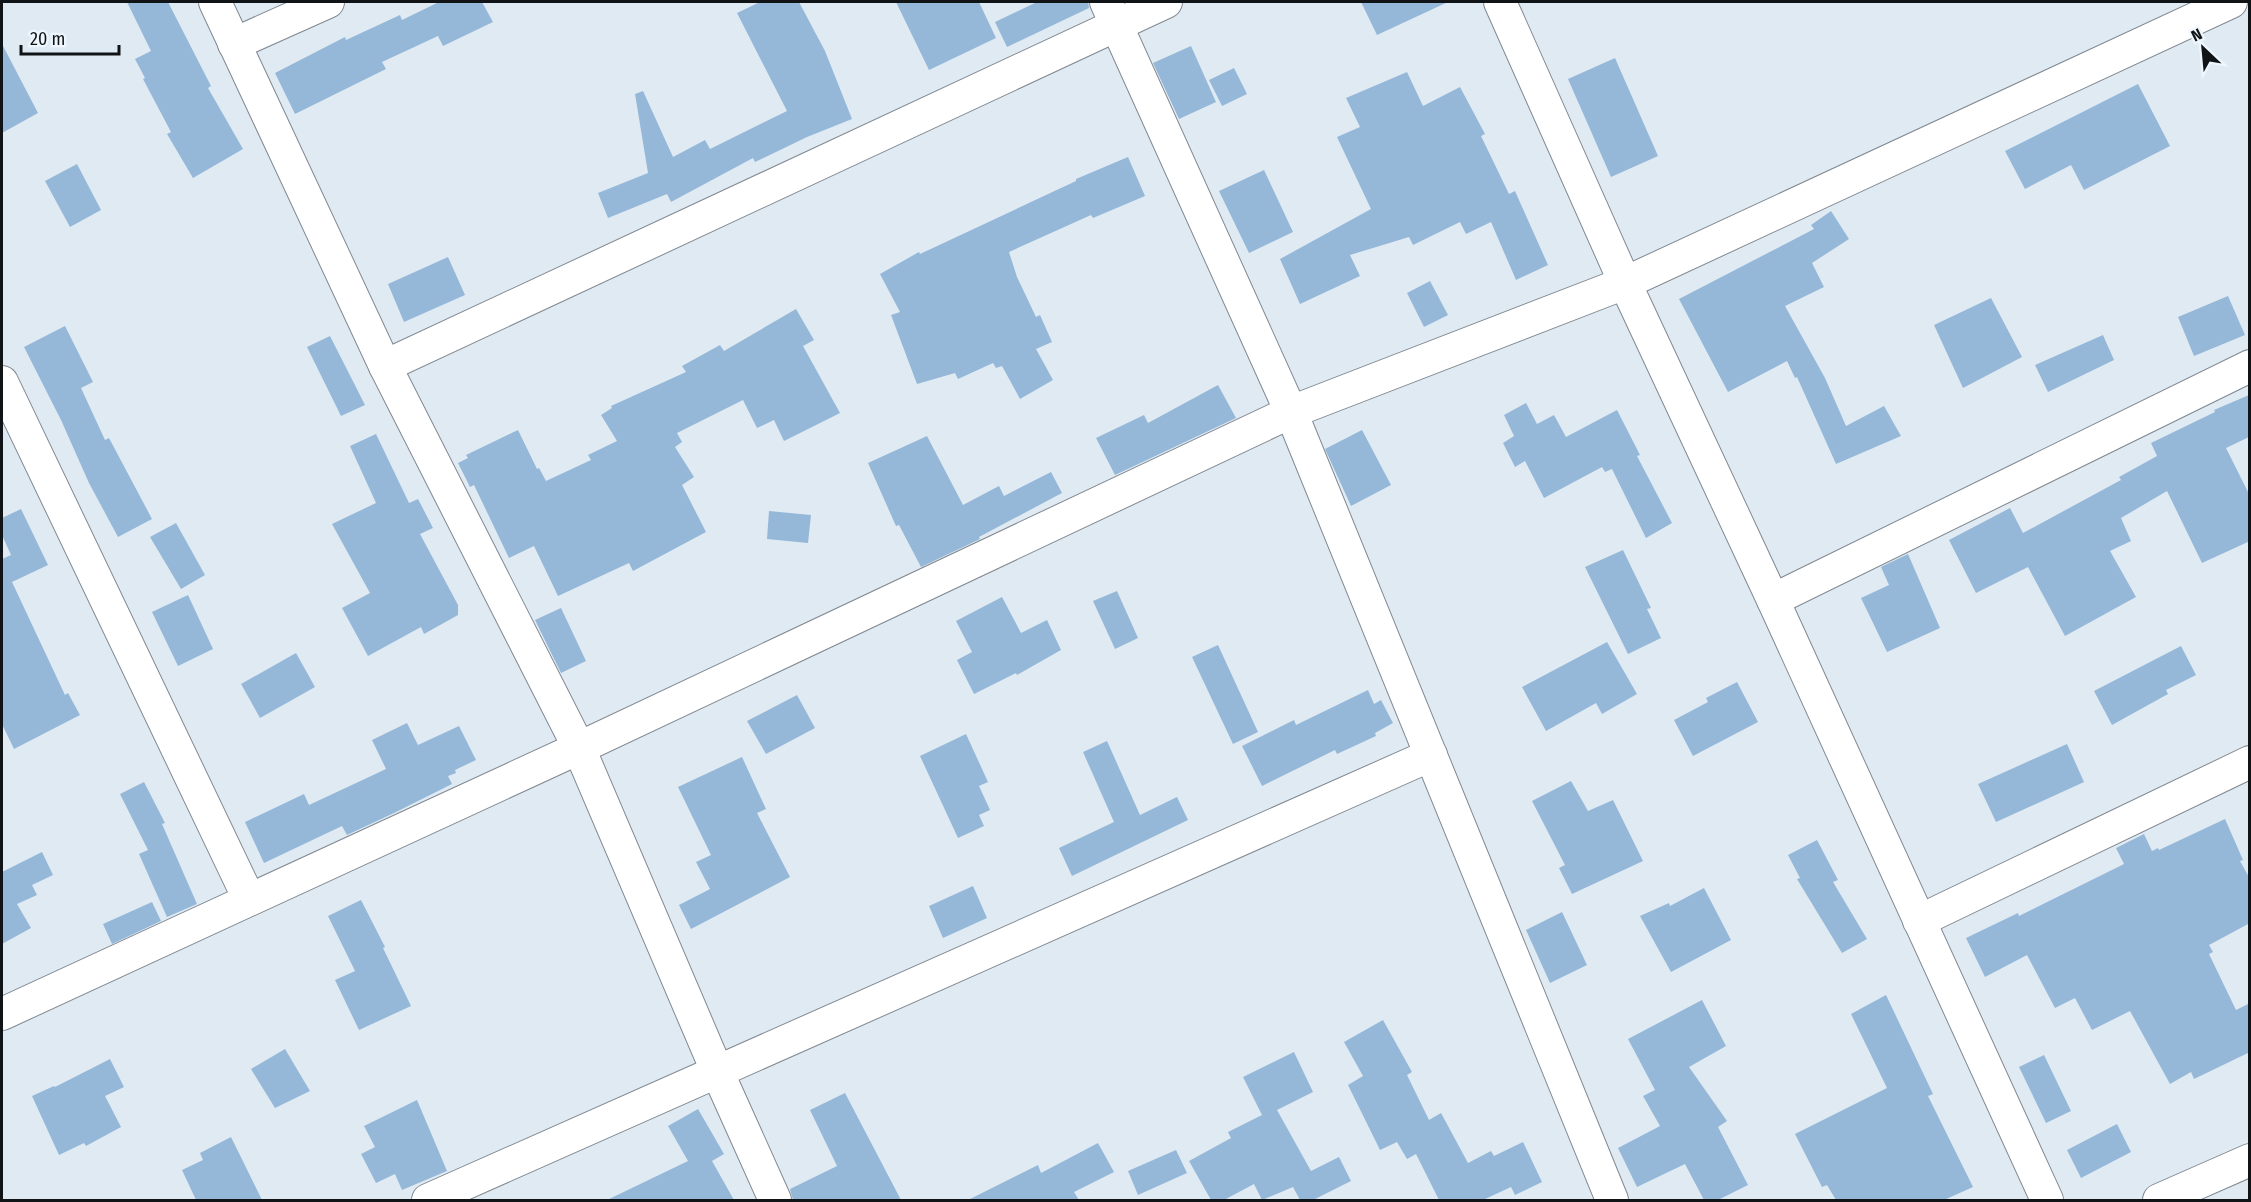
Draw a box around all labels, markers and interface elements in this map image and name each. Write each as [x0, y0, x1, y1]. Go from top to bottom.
scale bar [21, 18, 118, 56]
north arrow [2173, 18, 2233, 78]
text: N [2188, 24, 2205, 46]
text: 20 m [30, 28, 65, 50]

